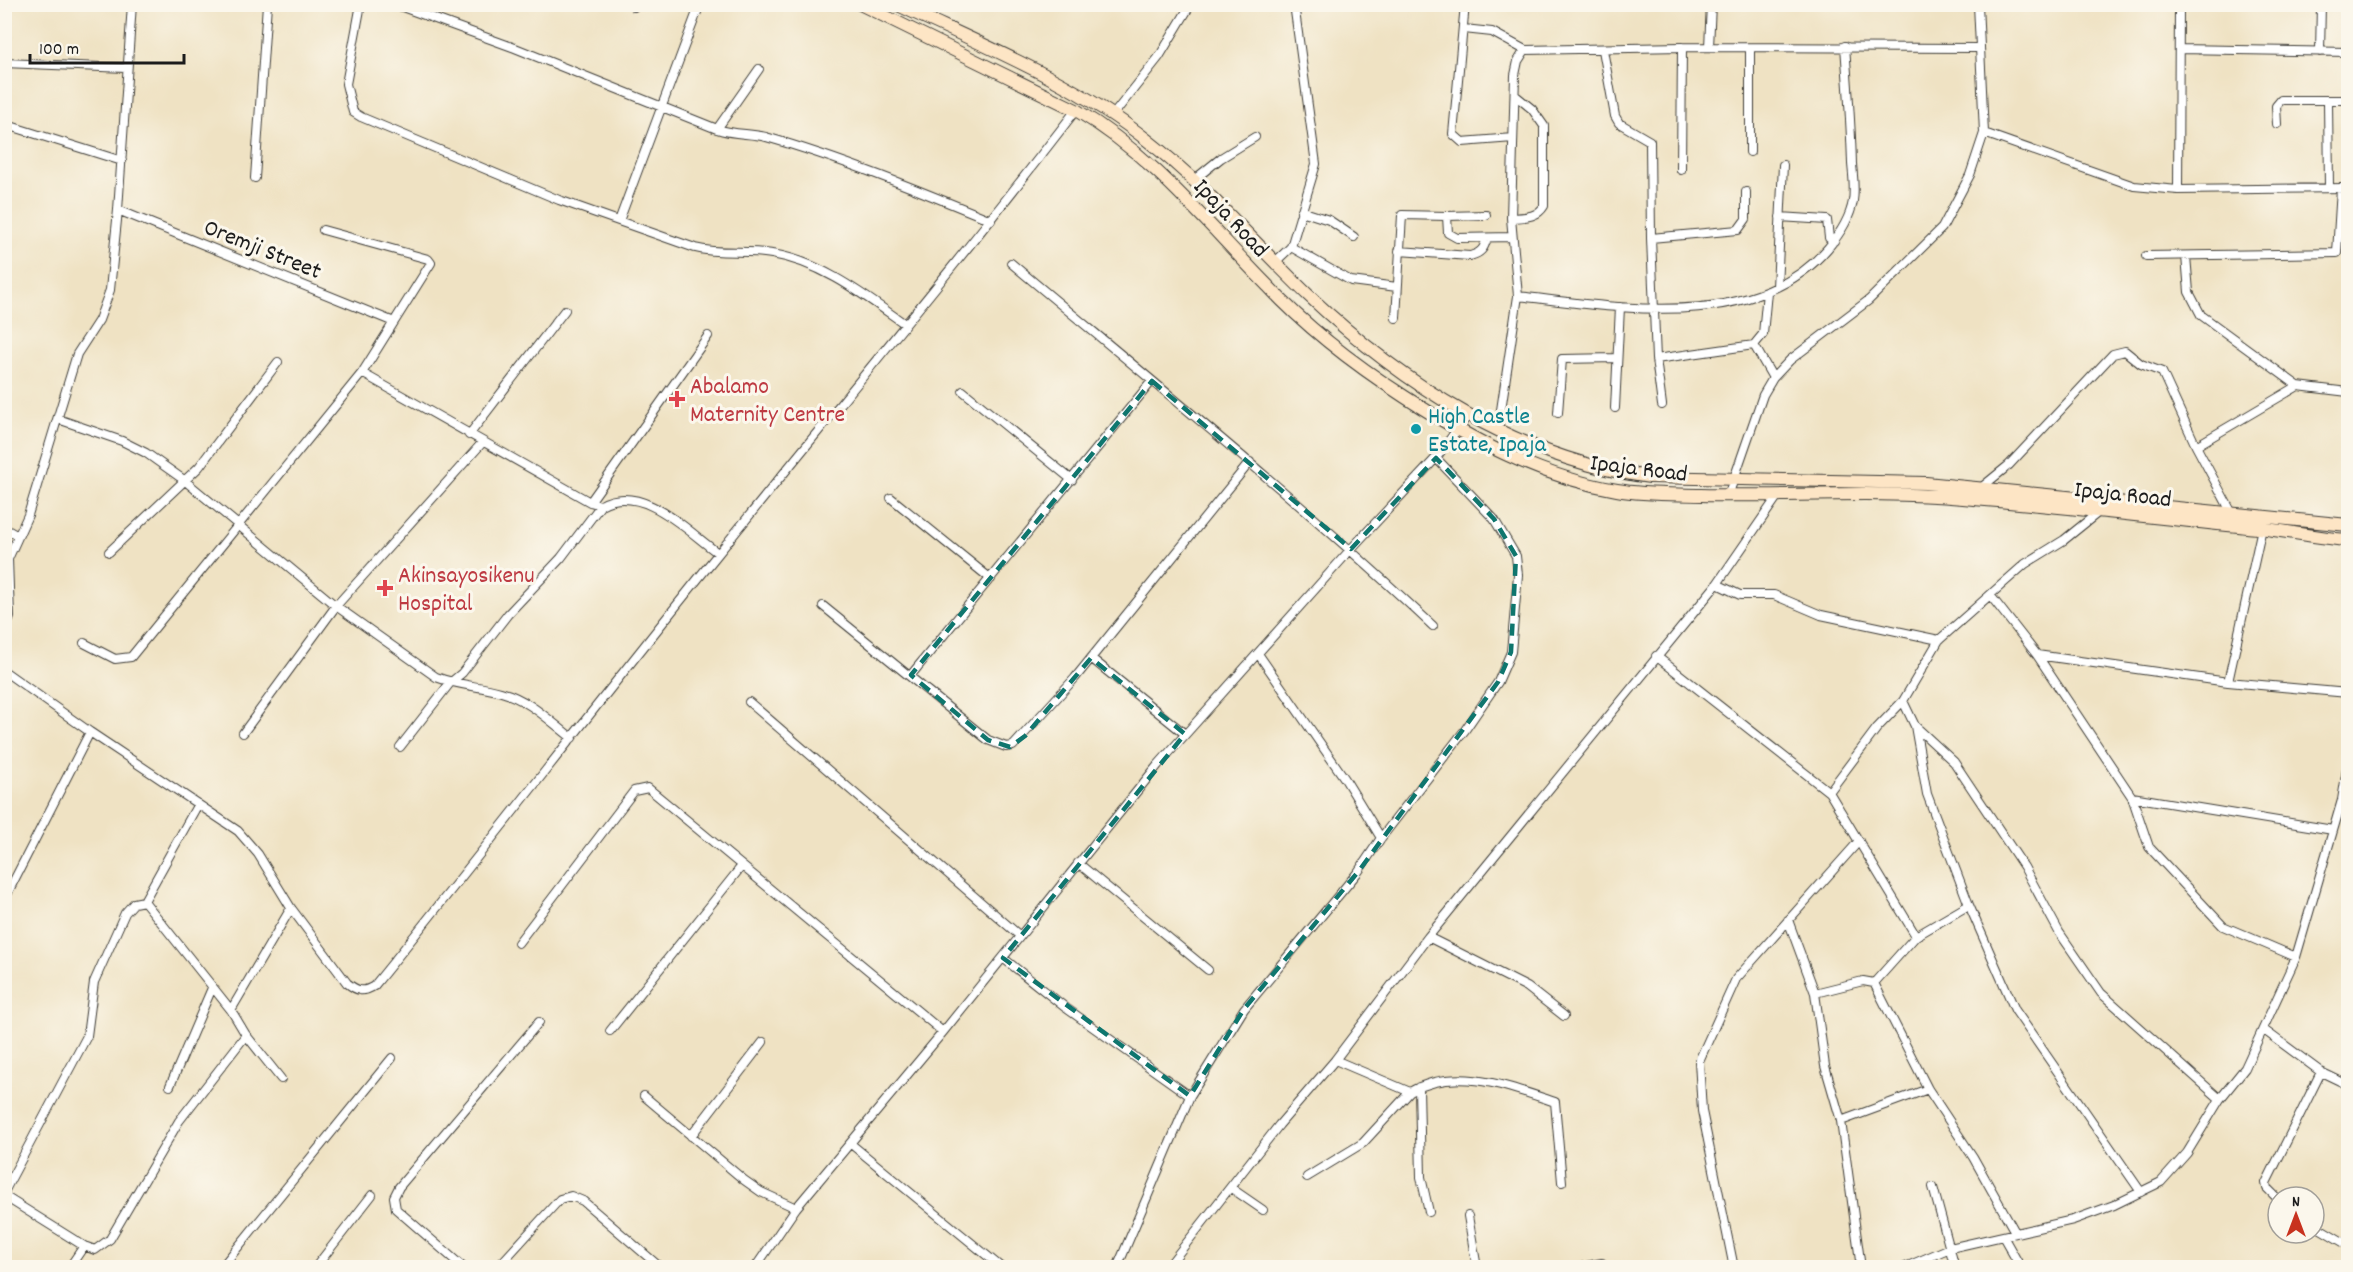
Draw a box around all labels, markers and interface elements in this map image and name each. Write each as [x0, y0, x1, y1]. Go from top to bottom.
scale bar [30, 27, 184, 65]
text: 100 m [39, 38, 79, 63]
street label: Ipaja Road [1184, 172, 1276, 266]
street label: Oremji Street [198, 212, 326, 290]
place label: Abalamo Maternity Centre [690, 371, 845, 433]
marker: Abalamo Maternity Centre [668, 390, 686, 408]
place label: High Castle Estate, Ipaja [1428, 401, 1547, 463]
marker: High Castle Estate, Ipaja [1409, 422, 1423, 436]
street label: Ipaja Road [1588, 447, 1689, 493]
street label: Ipaja Road [2072, 474, 2173, 518]
place label: Akinsayosikenu Hospital [398, 560, 535, 622]
marker: Akinsayosikenu Hospital [376, 579, 394, 597]
north arrow [2266, 1185, 2326, 1245]
text: N [2292, 1191, 2300, 1214]

